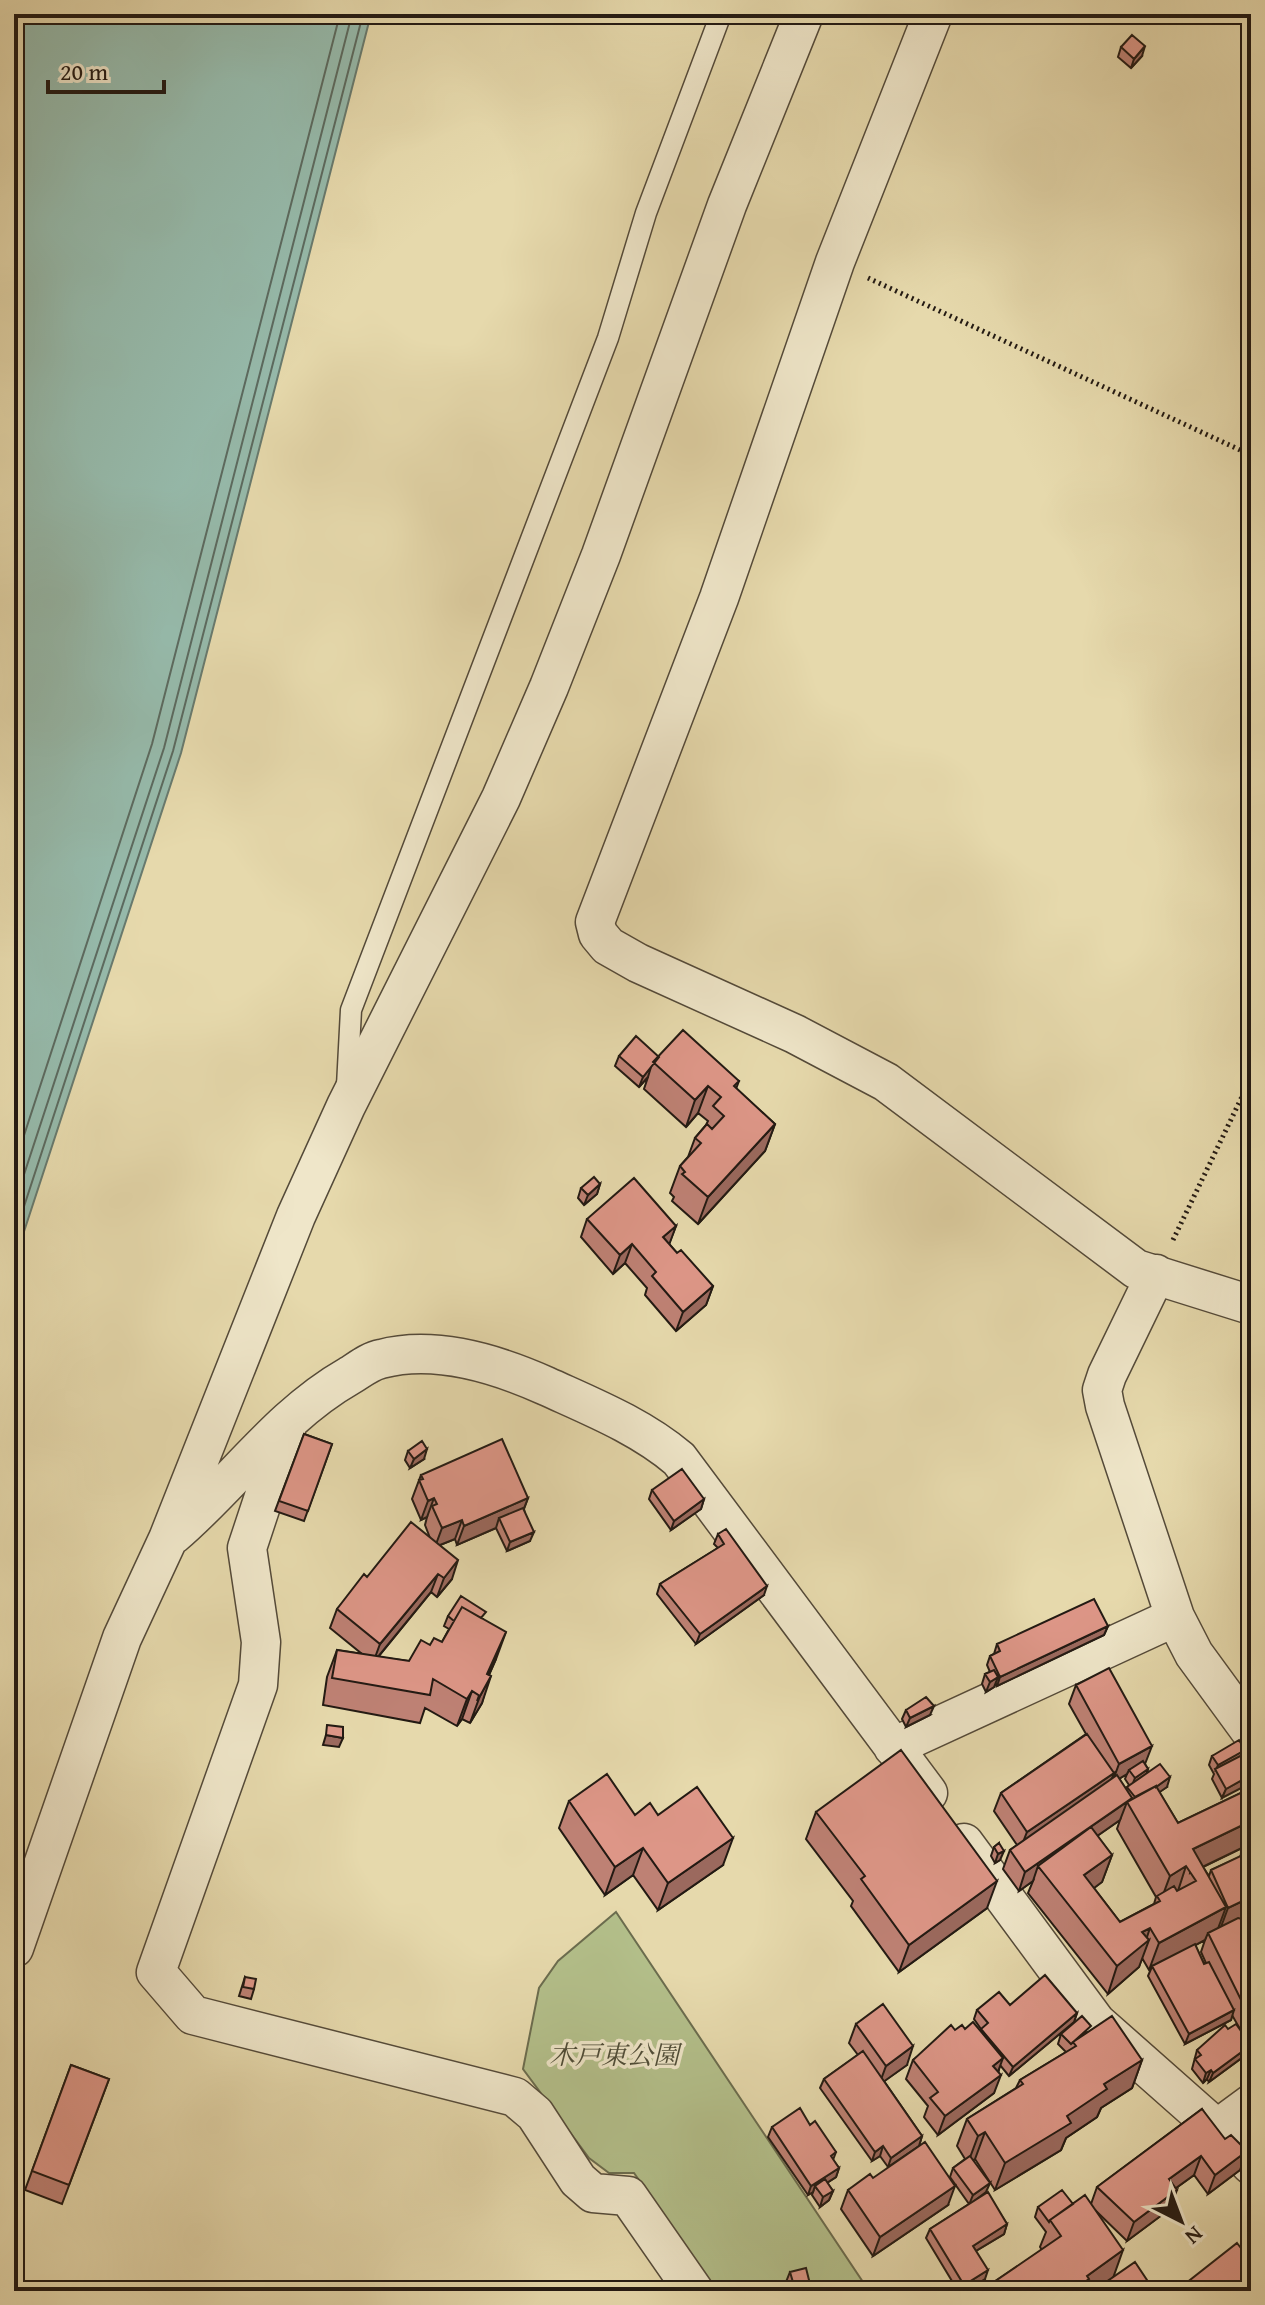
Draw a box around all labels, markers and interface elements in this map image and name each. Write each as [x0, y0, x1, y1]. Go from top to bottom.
scale bar [48, 44, 164, 94]
text: 20 m [60, 54, 108, 89]
park label: 木戸東公園 [549, 2035, 683, 2074]
north arrow [1141, 2181, 1221, 2261]
text: N [1178, 2219, 1211, 2253]

